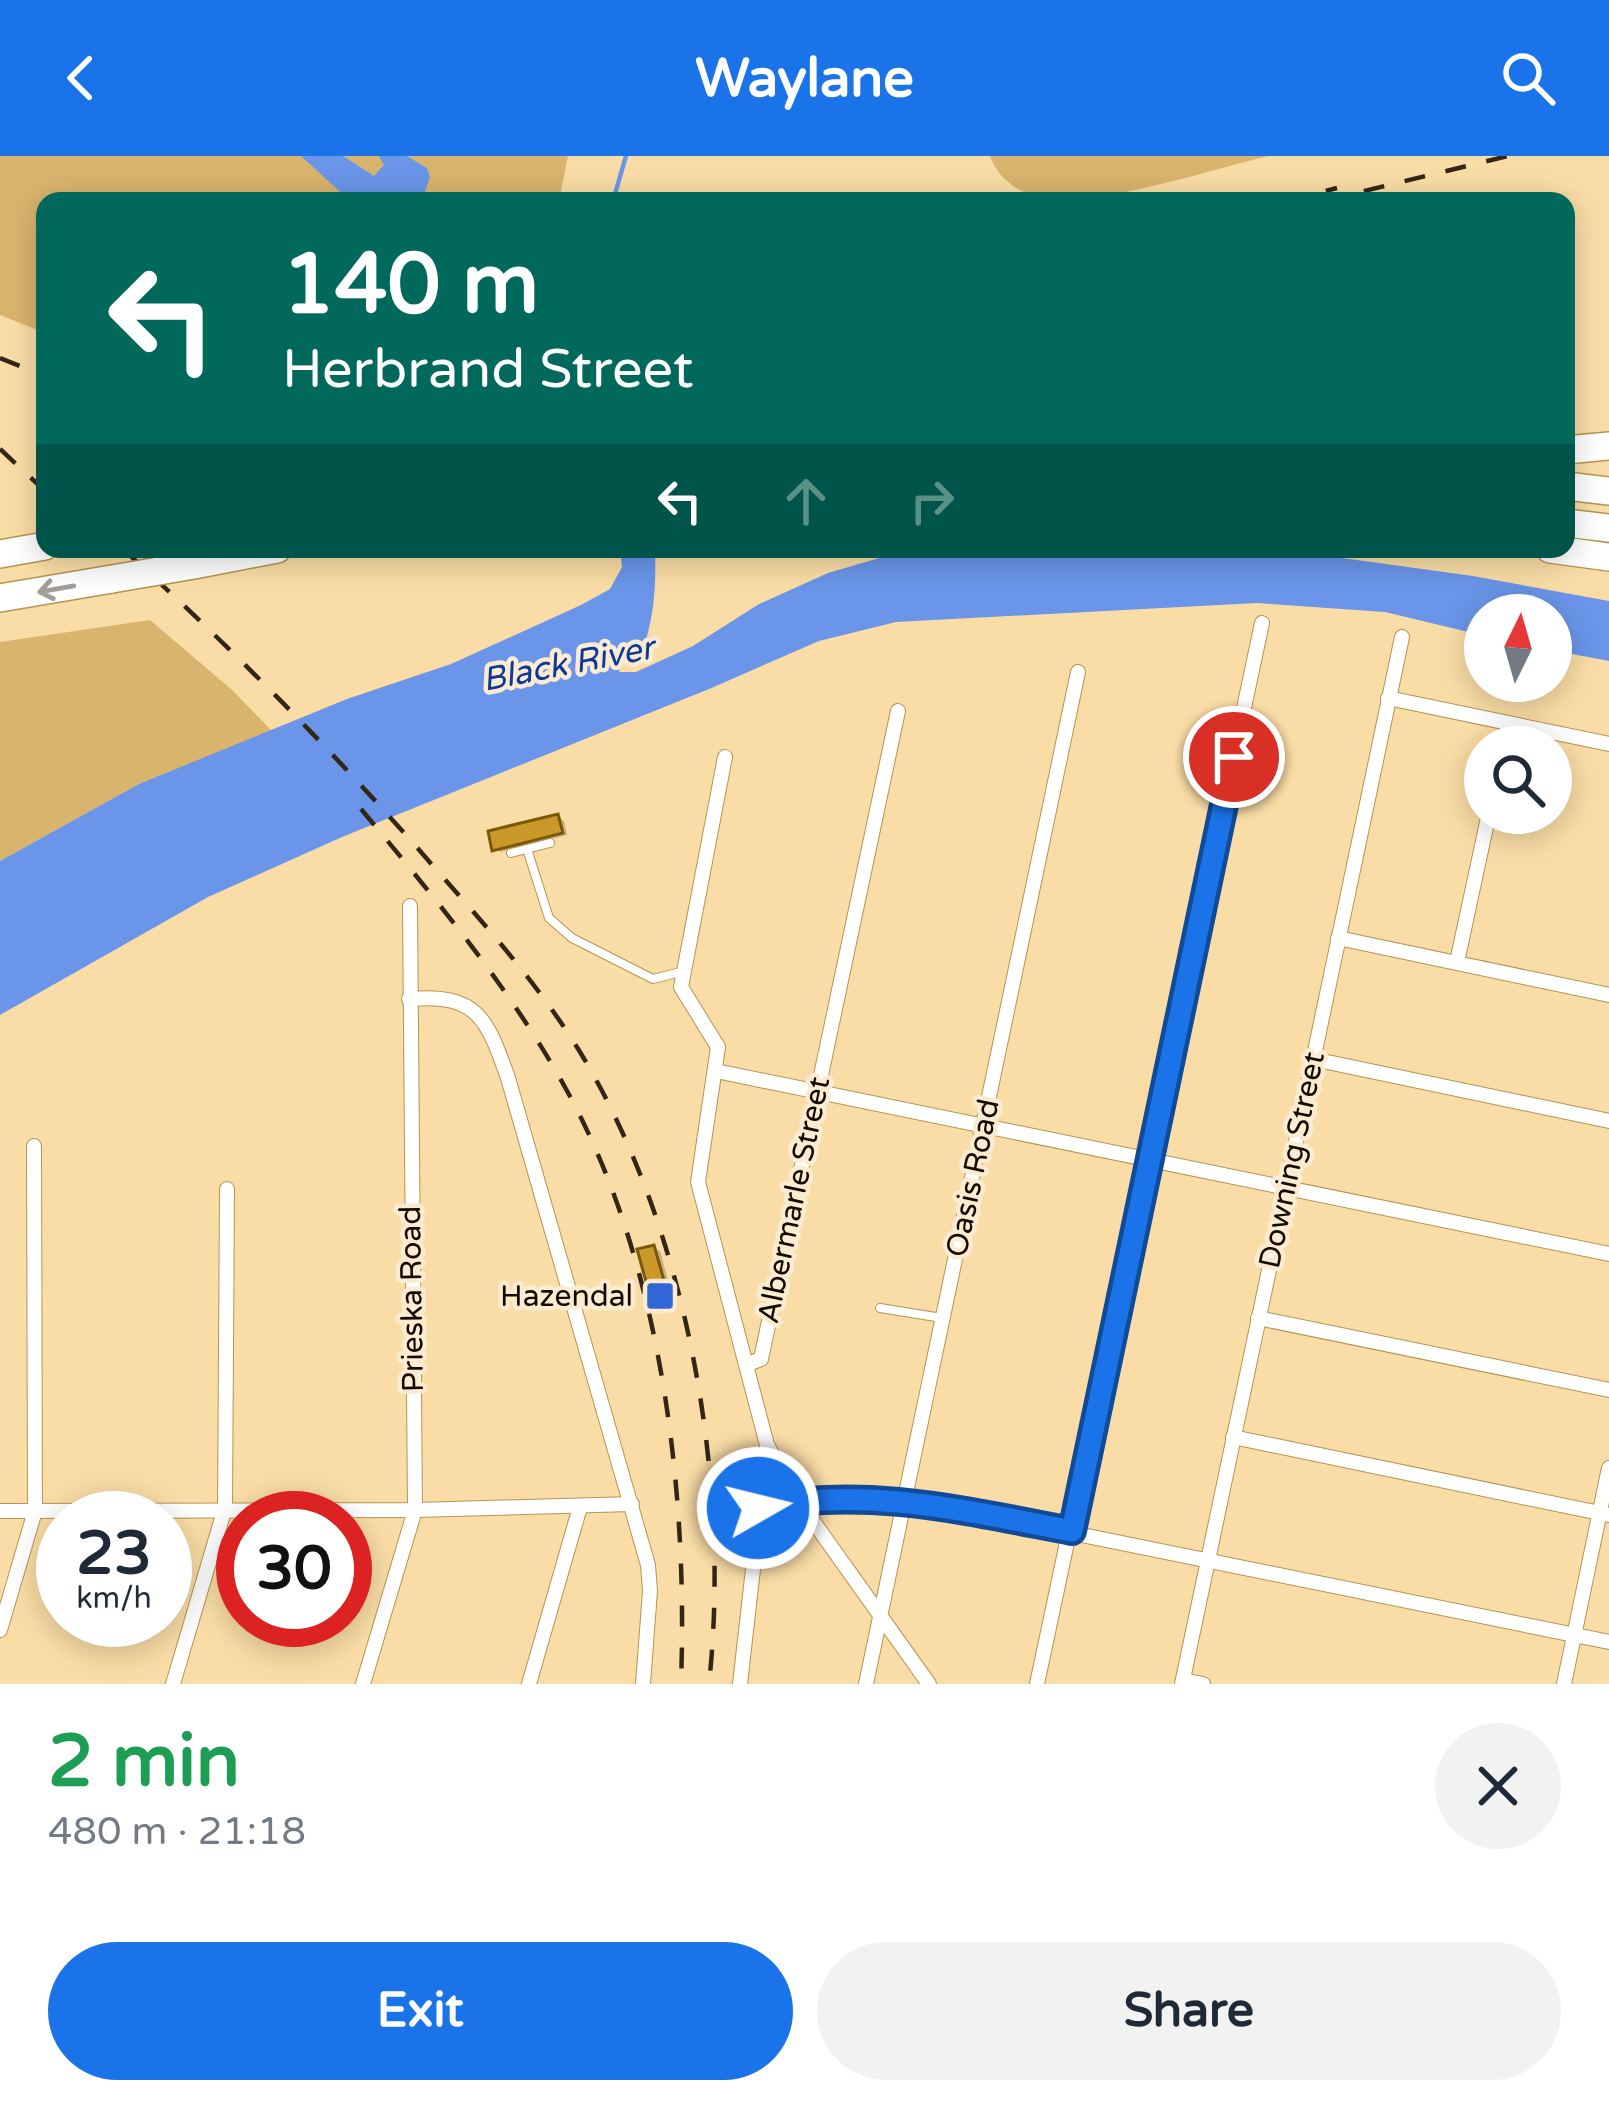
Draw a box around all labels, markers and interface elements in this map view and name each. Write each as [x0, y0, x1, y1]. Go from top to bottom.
icon: back [48, 45, 114, 111]
icon: search [1495, 45, 1561, 111]
text: Waylane [695, 46, 914, 111]
text: 140 m [282, 235, 539, 336]
icon: left [84, 240, 240, 396]
text: Herbrand Street [282, 337, 694, 402]
icon: left [647, 468, 713, 534]
icon: ahead [773, 468, 839, 534]
icon: right [899, 468, 965, 534]
one-way arrow [37, 578, 76, 601]
north arrow [1464, 594, 1572, 702]
map controls [1464, 594, 1572, 834]
water label: Black River [479, 627, 661, 700]
pin [1183, 706, 1285, 808]
icon: arrive [1201, 724, 1267, 790]
button: search [1464, 726, 1572, 834]
street label: Downing Street [1251, 1048, 1333, 1272]
street label: Albermarle Street [750, 1073, 838, 1327]
street label: Oasis Road [938, 1096, 1008, 1260]
street label: Prieska Road [392, 1206, 432, 1392]
place label: Hazendal [500, 1278, 633, 1315]
marker: Hazendal [644, 1280, 676, 1312]
position arrow [695, 1445, 821, 1571]
speed limit sign: 30 [216, 1491, 372, 1647]
text: 23 [76, 1518, 152, 1590]
text: km/h [76, 1580, 152, 1617]
text: 2 min [48, 1719, 240, 1806]
button: close [1435, 1723, 1561, 1849]
text: 480 m · 21:18 [48, 1808, 306, 1855]
button: Exit [48, 1942, 793, 2080]
button: Share [817, 1942, 1561, 2080]

